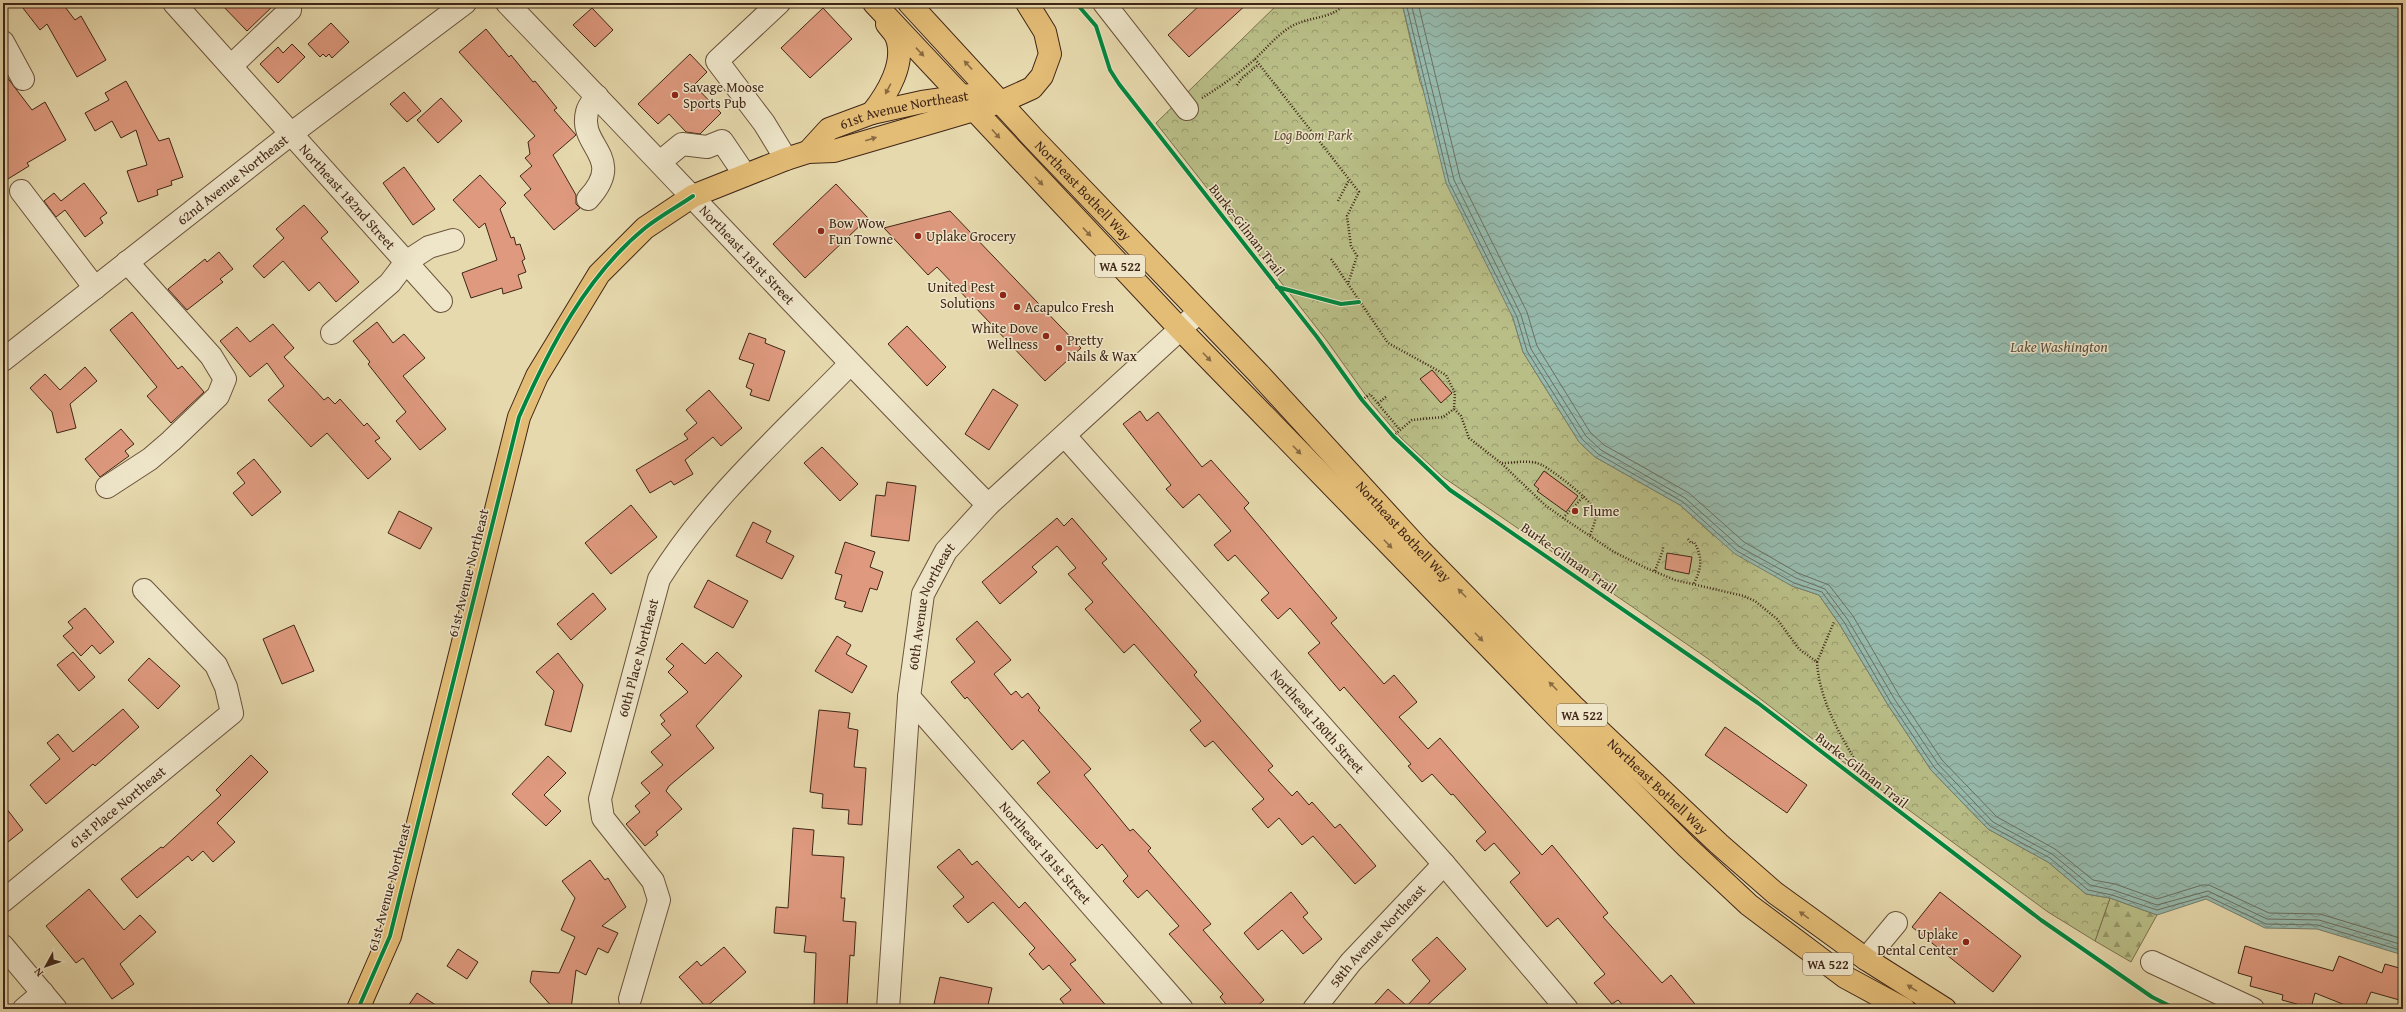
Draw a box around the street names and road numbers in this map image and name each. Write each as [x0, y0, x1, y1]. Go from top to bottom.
street label: 61st Avenue Northeast [837, 85, 970, 134]
street label: 62nd Avenue Northeast [173, 130, 293, 230]
street label: Northeast Bothell Way [1030, 136, 1136, 245]
street label: Northeast 182nd Street [295, 139, 400, 254]
street label: Burke-Gilman Trail [1204, 179, 1290, 281]
street label: Northeast 181st Street [695, 200, 800, 309]
road number: WA 522 [1095, 255, 1145, 277]
street label: Northeast Bothell Way [1351, 476, 1456, 587]
street label: 61st Avenue Northeast [442, 507, 494, 639]
street label: Burke-Gilman Trail [1517, 518, 1621, 599]
street label: 60th Avenue Northeast [903, 538, 959, 671]
street label: 60th Place Northeast [612, 596, 663, 719]
street label: Northeast 180th Street [1266, 665, 1369, 778]
road number: WA 522 [1557, 704, 1607, 726]
street label: Burke-Gilman Trail [1811, 727, 1913, 813]
street label: Northeast Bothell Way [1603, 734, 1713, 839]
street label: 61st Place Northeast [65, 761, 170, 853]
street label: Northeast 181st Street [995, 797, 1096, 909]
street label: 61st Avenue Northeast [362, 821, 416, 953]
street label: 58th Avenue Northeast [1325, 879, 1430, 992]
road number: WA 522 [1803, 953, 1853, 975]

